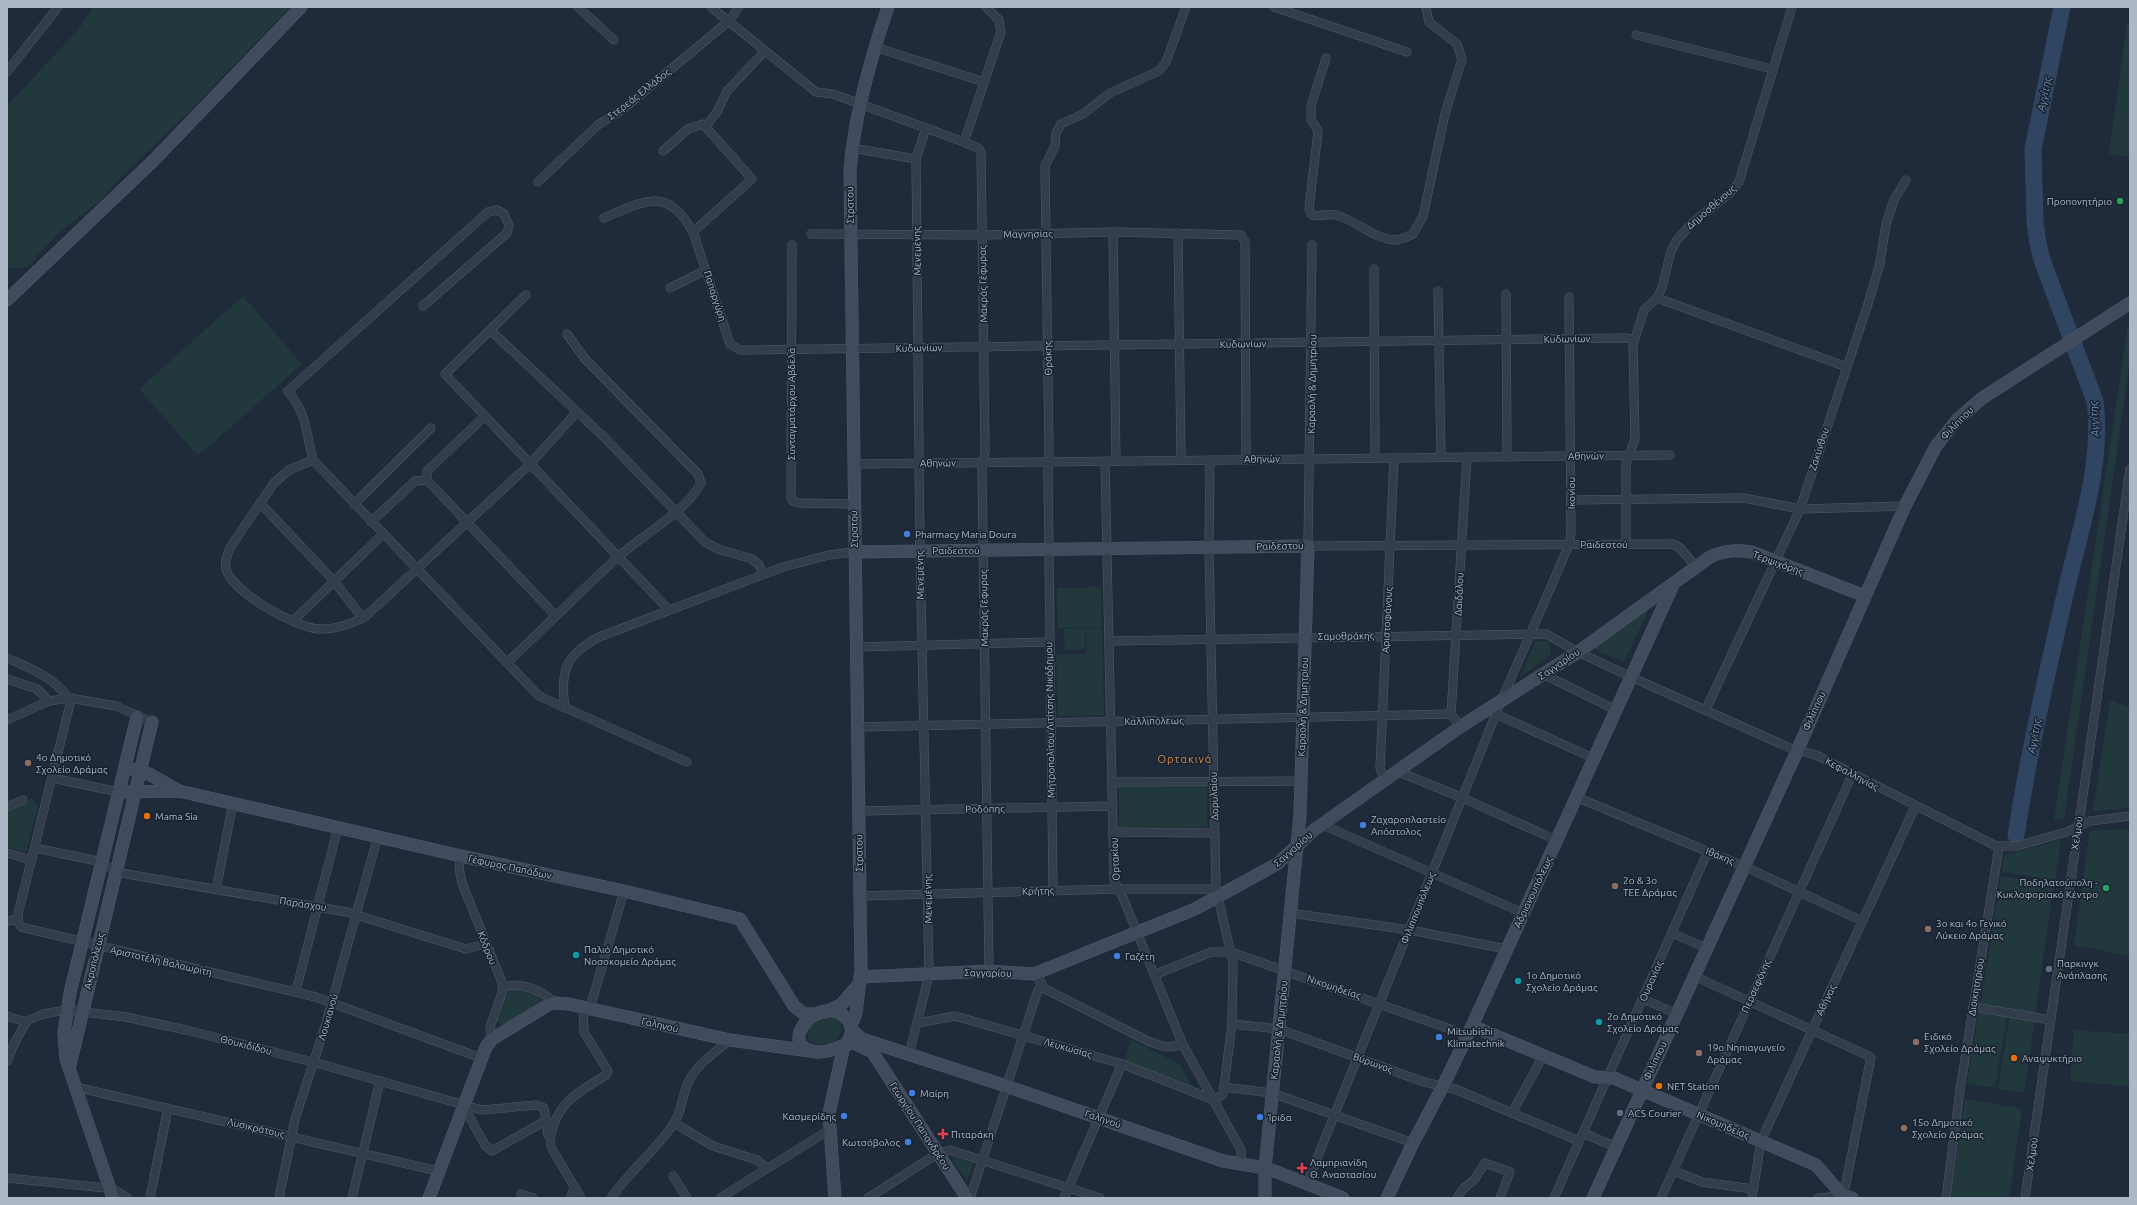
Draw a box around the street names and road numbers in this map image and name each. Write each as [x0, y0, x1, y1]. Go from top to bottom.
street label: Στερεάς Ελλάδος [606, 66, 673, 122]
street label: Δημοσθένους [1684, 182, 1738, 231]
street label: Στρατού [844, 186, 856, 224]
street label: Μενεμένης [911, 226, 923, 276]
street label: Μαγνησίας [1003, 228, 1053, 240]
street label: Μακράς Γέφυρας [977, 245, 989, 323]
street label: Παπαργύρη [702, 269, 728, 323]
street label: Κυδωνίων [1544, 333, 1591, 345]
street label: Καραολή & Δημητρίου [1306, 334, 1318, 434]
street label: Κυδωνίων [1220, 338, 1267, 350]
street label: Θράκης [1042, 340, 1054, 376]
street label: Κυδωνίων [896, 342, 943, 354]
street label: Συνταγματάρχου Αβδελά [786, 348, 797, 460]
street label: Φιλίππου [1938, 404, 1976, 442]
street label: Ζακύνθου [1807, 426, 1831, 472]
street label: Αθηνών [1568, 450, 1604, 462]
street label: Αθηνών [1244, 453, 1280, 465]
street label: Αθηνών [920, 457, 956, 469]
street label: Ικονίου [1566, 477, 1577, 509]
street label: Στρατού [848, 510, 860, 548]
street label: Ραιδεστού [1580, 539, 1628, 550]
street label: Ραιδεστού [1256, 540, 1304, 552]
street label: Ραιδεστού [932, 545, 980, 556]
street label: Τερψιχόρης [1751, 549, 1805, 577]
street label: Μενεμένης [914, 550, 926, 600]
street label: Μακράς Γέφυρας [978, 569, 990, 647]
street label: Δαιδάλου [1452, 572, 1466, 616]
street label: Αριστοφάνους [1380, 586, 1394, 653]
street label: Σαμοθράκης [1318, 630, 1375, 642]
street label: Μητροπολίτου Λιτίτσης Νικόδημου [1043, 642, 1057, 798]
street label: Σαγγαρίου [1536, 646, 1582, 682]
street label: Καραολή & Δημητρίου [1296, 657, 1310, 757]
street label: Φιλίππου [1800, 690, 1828, 732]
street label: Καλλιπόλεως [1124, 715, 1184, 727]
street label: Κεφαλληνίας [1824, 755, 1881, 793]
street label: Δορυλαίου [1208, 771, 1220, 821]
street label: Ροδόπης [965, 803, 1005, 815]
street label: Χελμού [2069, 816, 2085, 850]
street label: Σαγγαρίου [1271, 829, 1315, 869]
street label: Στρατού [853, 834, 865, 872]
street label: Ορτακίου [1108, 837, 1122, 881]
street label: Ιθάκης [1704, 845, 1736, 867]
street label: Γέφυρας Παπάδων [467, 853, 553, 881]
street label: Αδριανουπόλεως [1512, 854, 1555, 930]
street label: Φιλιππουπόλεως [1399, 870, 1438, 946]
street label: Μενεμένης [922, 874, 934, 924]
street label: Κρήτης [1022, 885, 1055, 897]
street label: Παράσχου [279, 895, 327, 913]
street label: Κόδρου [475, 930, 499, 966]
street label: Ακροπόλεως [82, 931, 106, 990]
street label: Αριστοτέλη Βαλαωρίτη [109, 944, 213, 978]
street label: Περσεφόνης [1739, 957, 1773, 1014]
street label: Διοικητηρίου [1966, 957, 1986, 1017]
street label: Ουρανίας [1637, 959, 1665, 1003]
street label: Σαγγαρίου [964, 967, 1012, 979]
street label: Νικομηδείας [1306, 973, 1363, 1002]
street label: Καραολή & Δημητρίου [1268, 980, 1290, 1080]
street label: Αθήνας [1814, 982, 1838, 1017]
street label: Λουκιανού [316, 992, 340, 1042]
street label: Γαληνού [640, 1015, 680, 1035]
street label: Θουκιδίδου [219, 1033, 273, 1057]
street label: Λευκωσίας [1043, 1036, 1094, 1060]
street label: Φιλίππου [1641, 1040, 1669, 1082]
street label: Βύρωνος [1352, 1051, 1395, 1075]
street label: Γεωργίου Παπανδρέου [888, 1080, 952, 1172]
street label: Γαληνού [1083, 1108, 1123, 1130]
street label: Νικομηδείας [1695, 1109, 1751, 1141]
street label: Λυσικράτους [226, 1116, 286, 1140]
street label: Χελμού [2024, 1137, 2040, 1171]

